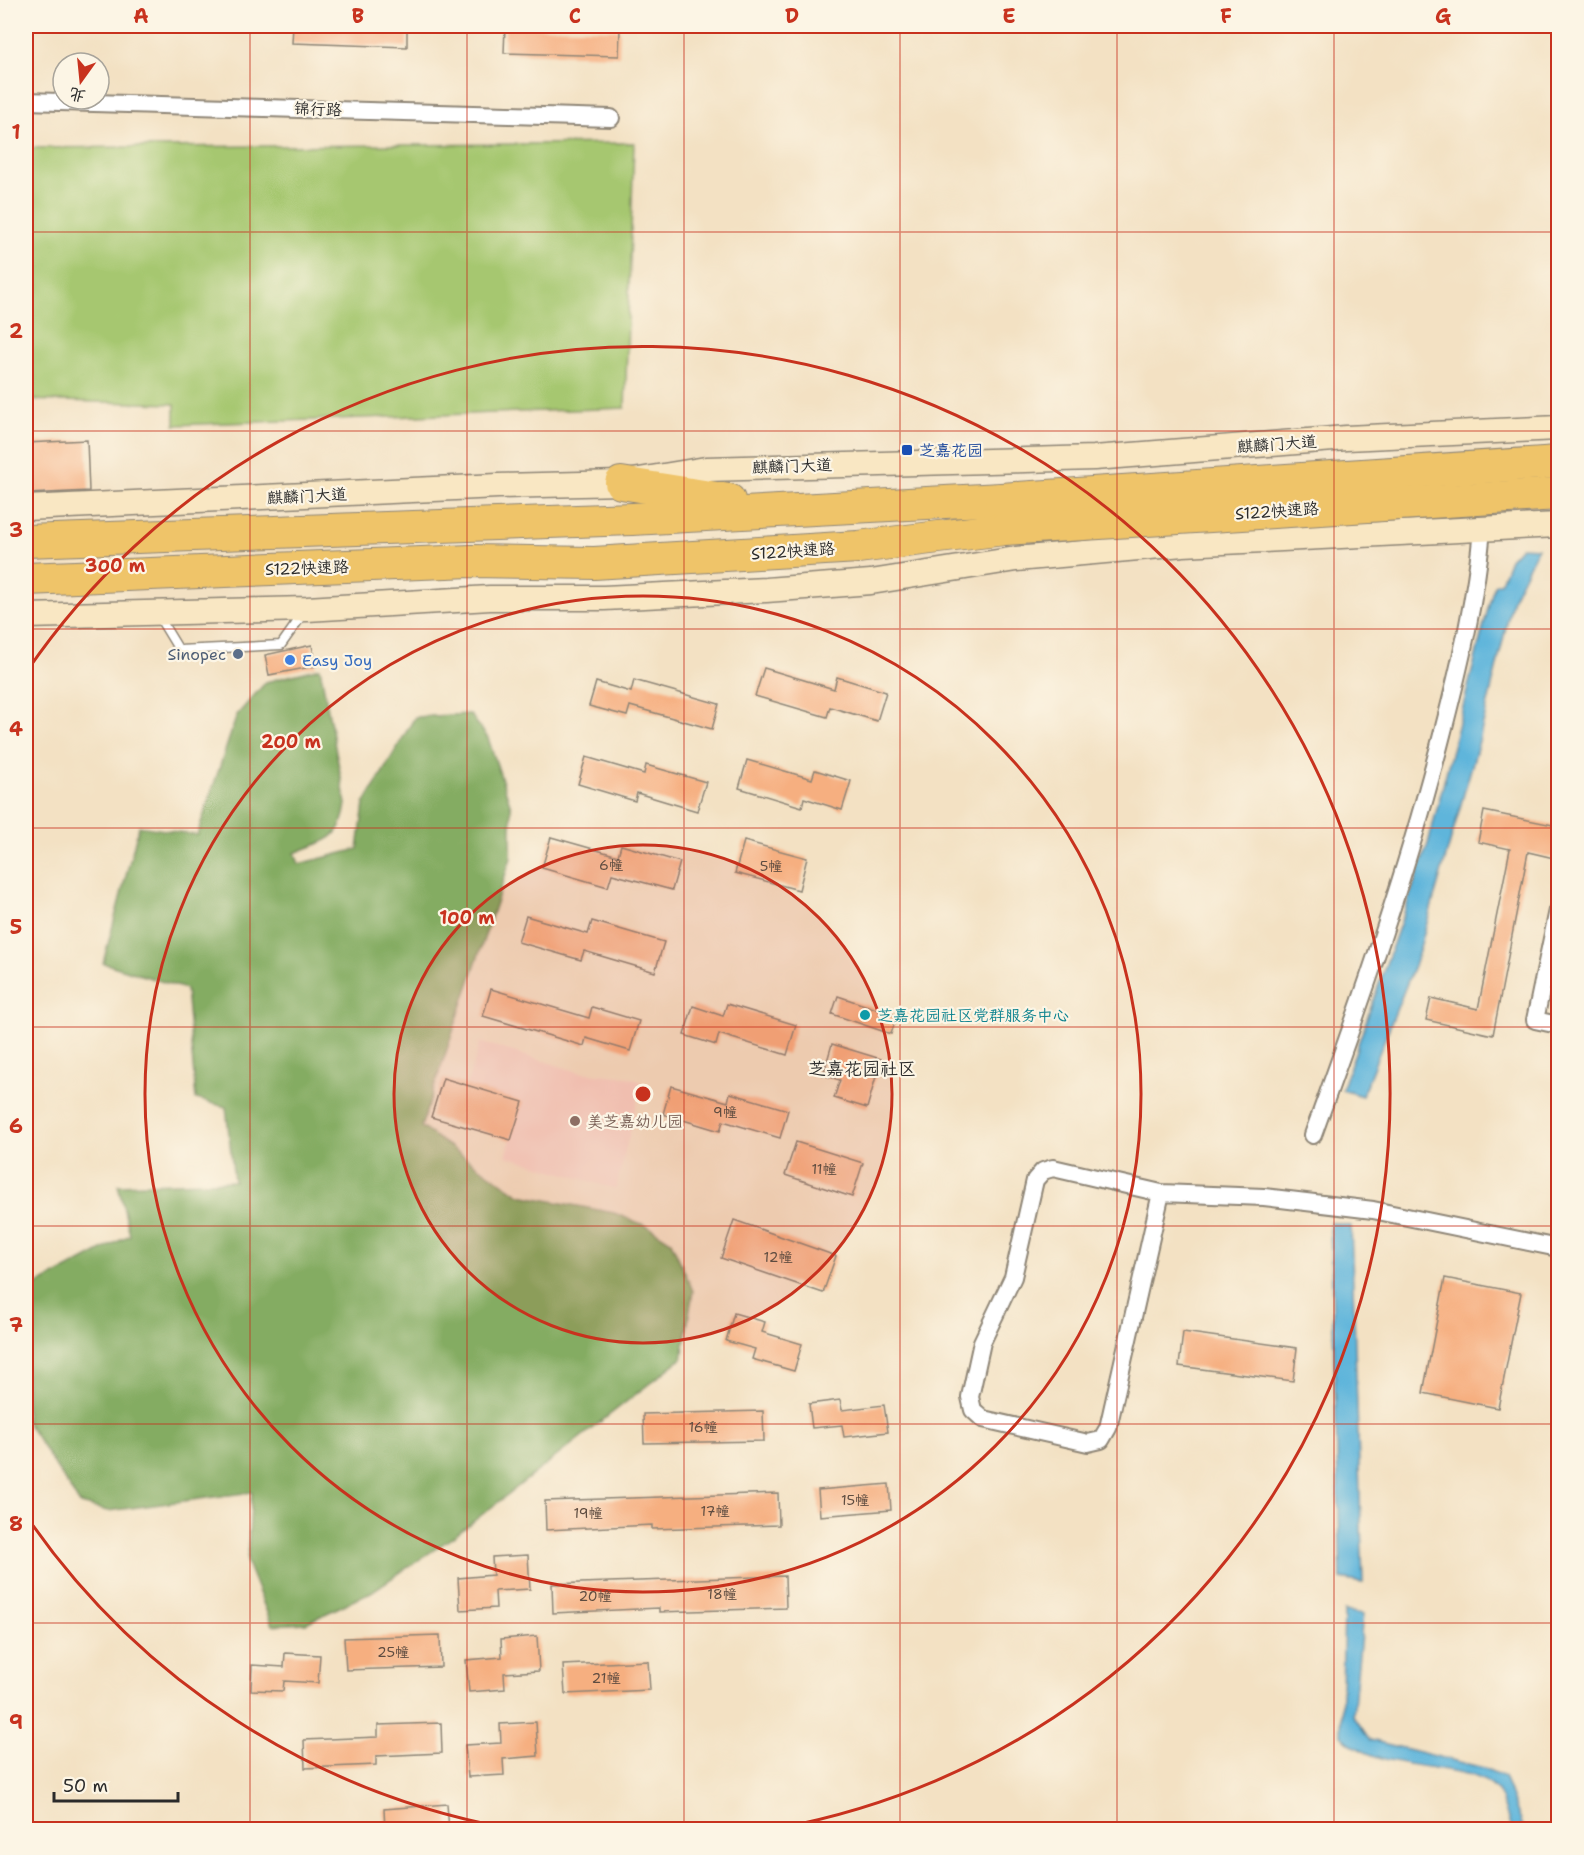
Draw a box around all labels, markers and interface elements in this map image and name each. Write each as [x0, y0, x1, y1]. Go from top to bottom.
text: A [133, 3, 149, 29]
text: B [352, 3, 364, 29]
text: C [569, 3, 581, 29]
text: D [785, 3, 799, 29]
text: E [1002, 3, 1016, 29]
text: F [1220, 3, 1232, 29]
text: G [1435, 3, 1451, 29]
north arrow [51, 51, 111, 111]
text: 北 [67, 83, 88, 107]
street label: 锦行路 [294, 98, 342, 120]
text: 1 [11, 119, 21, 145]
text: 2 [9, 318, 23, 344]
street label: 麒麟门大道 [1236, 431, 1318, 457]
place label: 芝嘉花园 [919, 440, 983, 461]
marker: 芝嘉花园 [900, 443, 914, 457]
street label: 麒麟门大道 [752, 454, 832, 478]
street label: 麒麟门大道 [266, 483, 348, 509]
street label: S122快速路 [1234, 498, 1320, 524]
text: 3 [9, 517, 23, 543]
street label: S122快速路 [750, 538, 836, 564]
text: 300 m [85, 554, 146, 578]
street label: S122快速路 [265, 556, 349, 580]
place label: Sinopec [167, 644, 226, 665]
marker: Sinopec [231, 647, 245, 661]
place label: Easy Joy [302, 650, 372, 671]
marker: Easy Joy [283, 653, 297, 667]
text: 4 [9, 716, 23, 742]
text: 200 m [261, 730, 322, 754]
house number: 6幢 [599, 856, 623, 874]
house number: 5幢 [760, 857, 782, 875]
text: 100 m [439, 906, 495, 930]
text: 5 [10, 914, 22, 940]
place label: 芝嘉花园社区党群服务中心 [877, 1005, 1069, 1026]
marker: 芝嘉花园社区党群服务中心 [858, 1008, 872, 1022]
district label: 芝嘉花园社区 [808, 1057, 916, 1081]
centre of rings [633, 1084, 653, 1104]
house number: 9幢 [713, 1103, 737, 1121]
place label: 美芝嘉幼儿园 [587, 1111, 683, 1132]
text: 6 [9, 1113, 23, 1139]
marker: 美芝嘉幼儿园 [568, 1114, 582, 1128]
house number: 11幢 [811, 1160, 837, 1178]
house number: 12幢 [764, 1248, 792, 1266]
text: 7 [9, 1312, 23, 1338]
house number: 16幢 [688, 1418, 718, 1436]
house number: 15幢 [841, 1491, 869, 1509]
house number: 17幢 [701, 1502, 729, 1520]
house number: 19幢 [573, 1504, 603, 1522]
text: 8 [9, 1511, 23, 1537]
house number: 18幢 [707, 1585, 737, 1603]
house number: 20幢 [578, 1587, 612, 1605]
house number: 25幢 [377, 1643, 409, 1661]
house number: 21幢 [592, 1669, 620, 1687]
text: 9 [9, 1709, 23, 1735]
scale bar [54, 1765, 178, 1803]
text: 50 m [63, 1774, 108, 1798]

